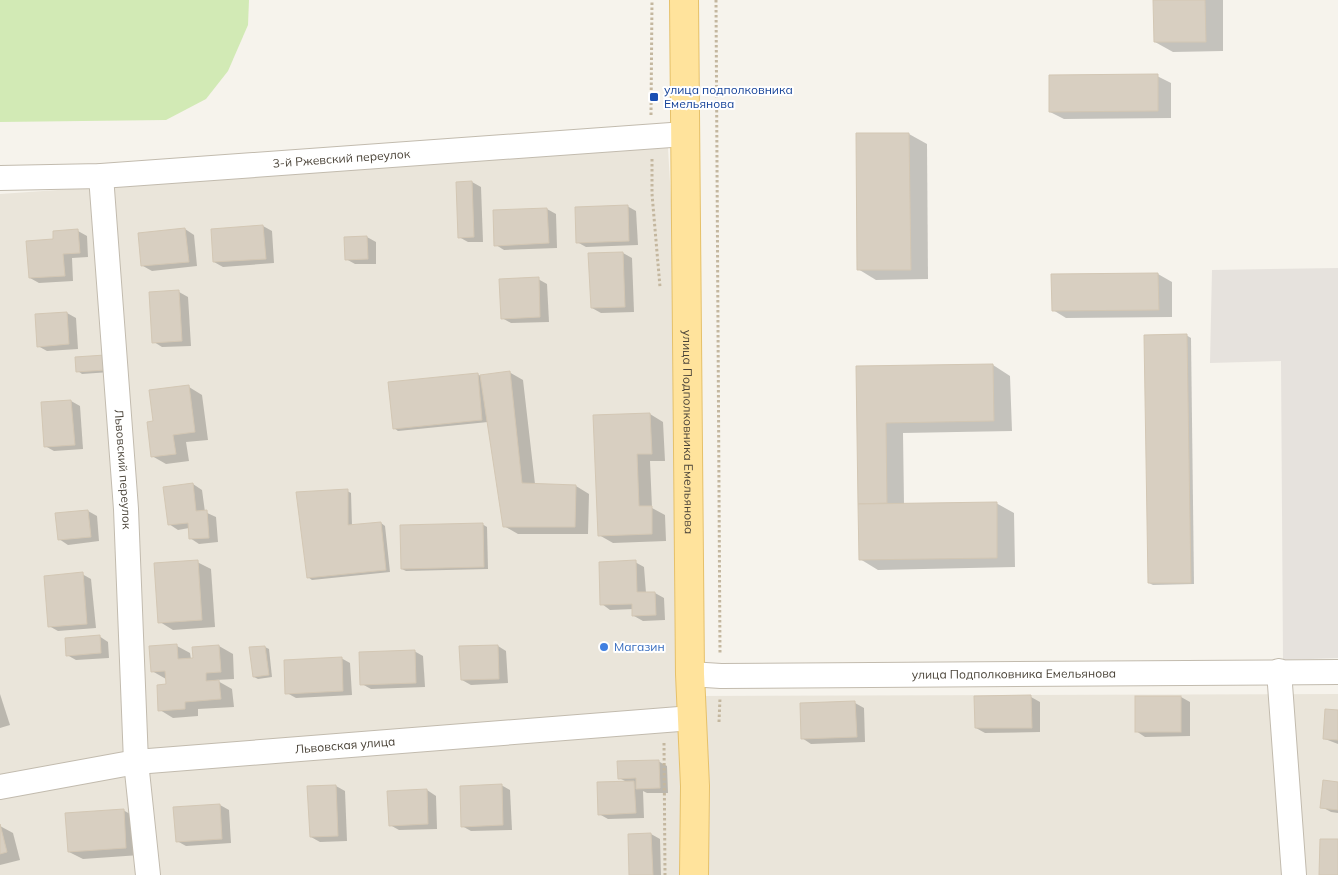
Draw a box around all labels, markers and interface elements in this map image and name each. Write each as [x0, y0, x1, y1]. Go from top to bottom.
place label: улица подполковника Емельянова [664, 82, 793, 111]
marker: улица подполковника Емельянова [648, 91, 660, 103]
street label: 3-й Ржевский переулок [272, 146, 411, 171]
street label: улица Подполковника Емельянова [680, 330, 697, 534]
street label: Львовский переулок [112, 409, 135, 530]
place label: Магазин [614, 639, 665, 654]
marker: Магазин [598, 641, 610, 653]
street label: улица Подполковника Емельянова [912, 665, 1116, 682]
street label: Львовская улица [294, 734, 396, 756]

